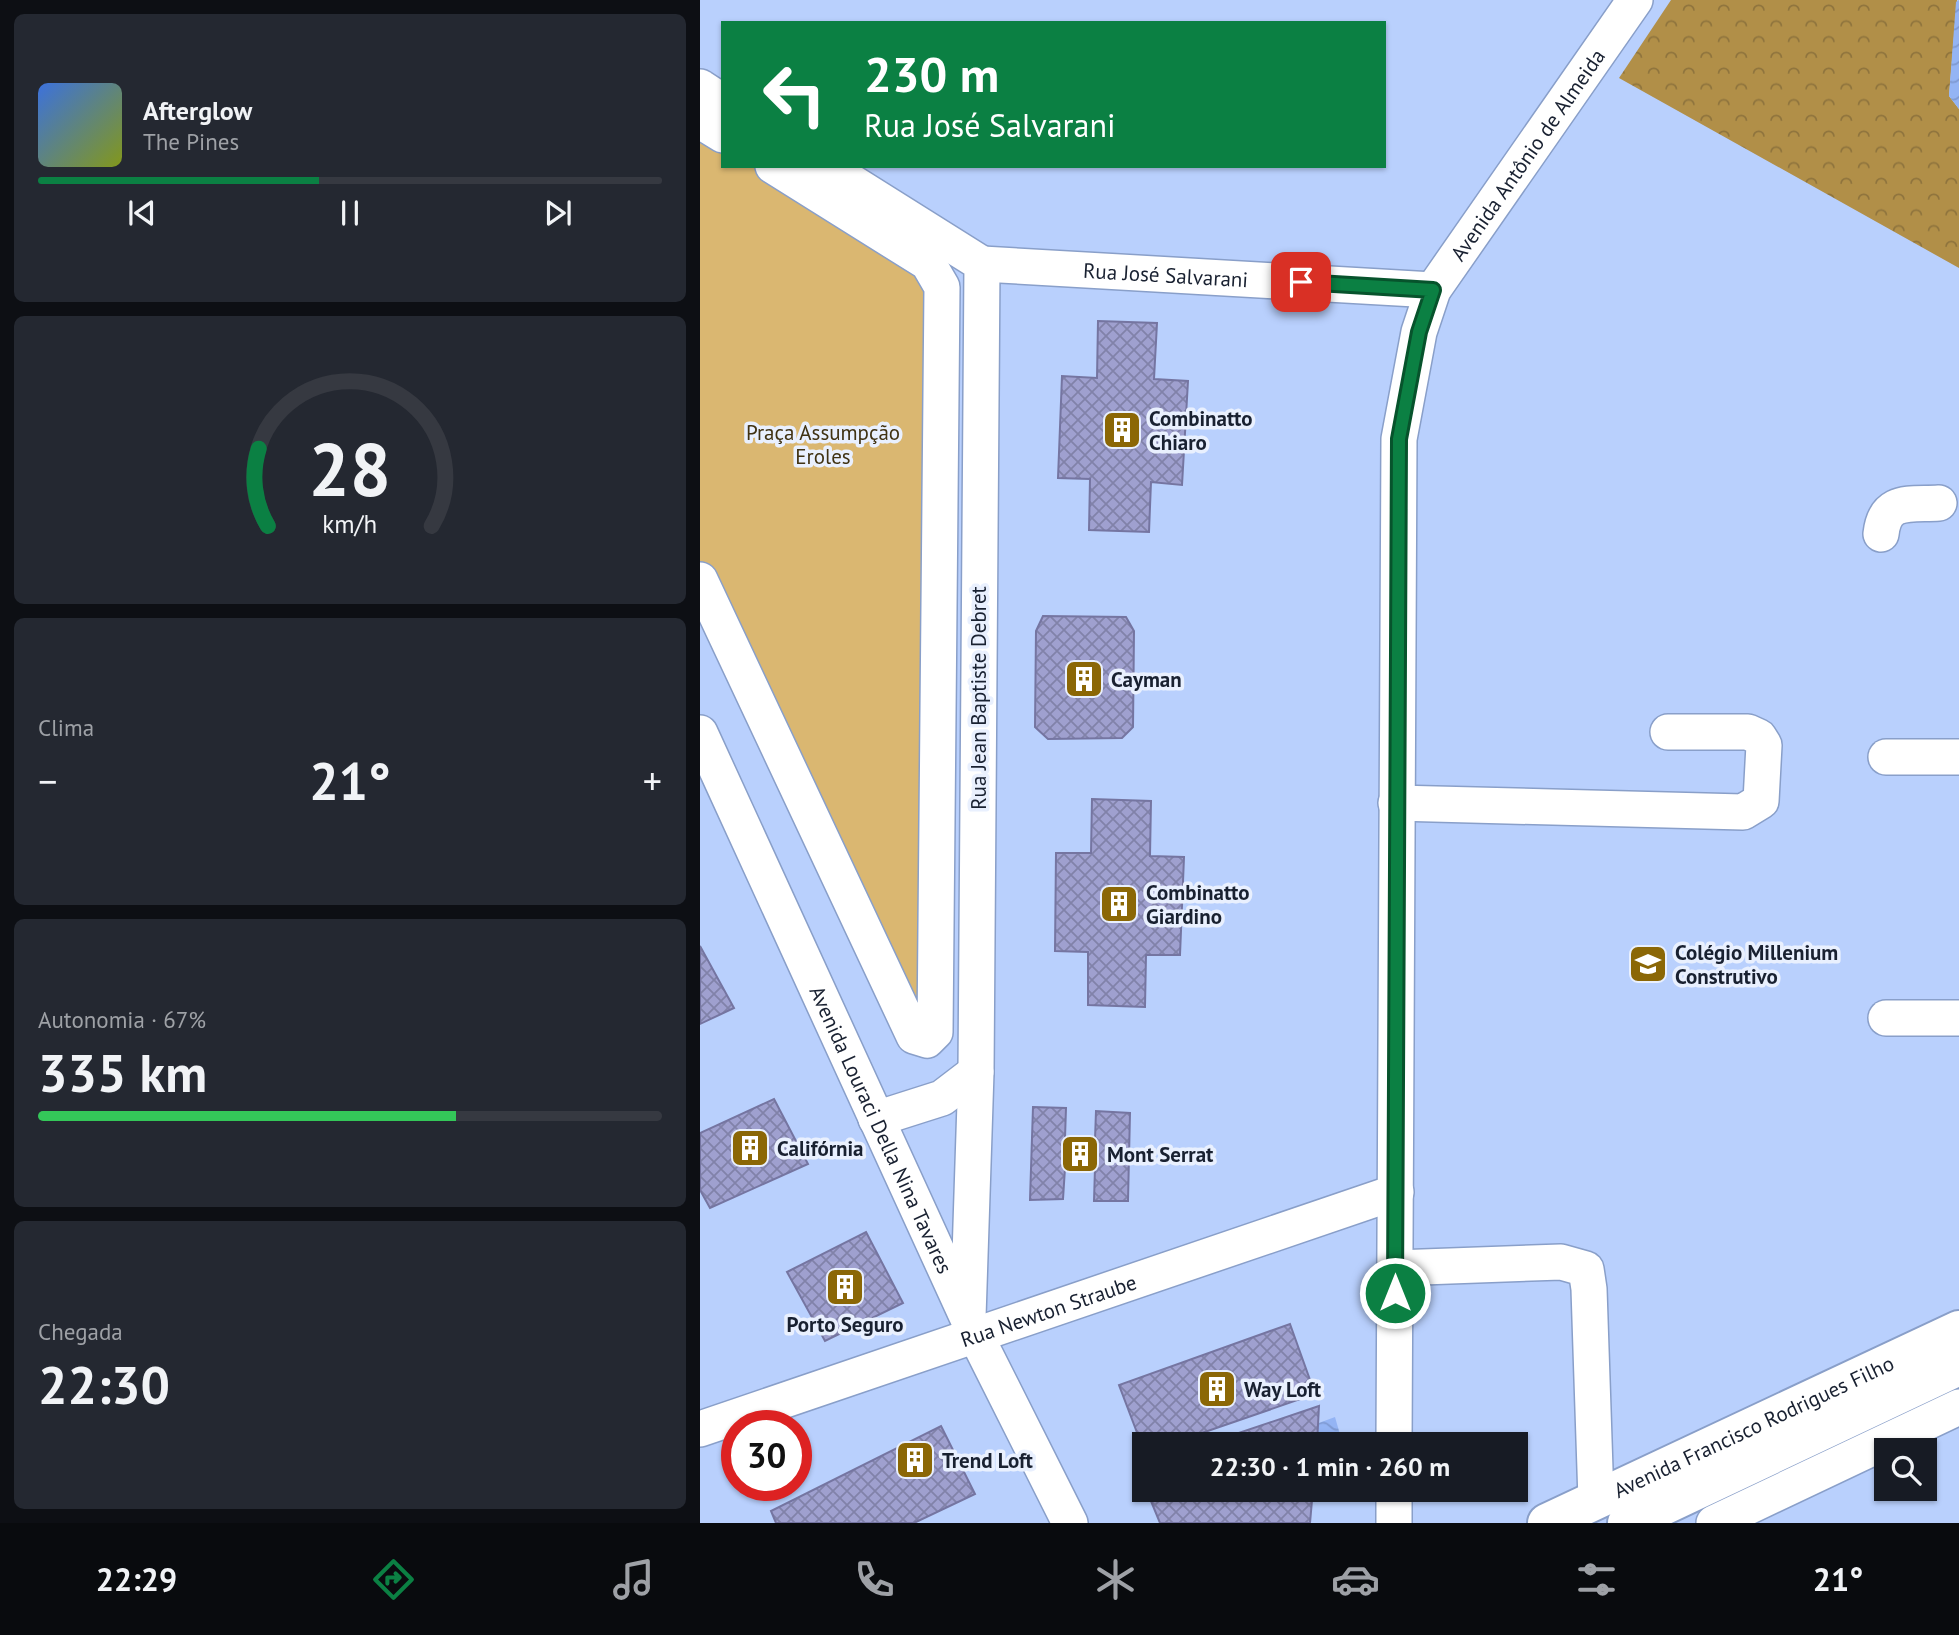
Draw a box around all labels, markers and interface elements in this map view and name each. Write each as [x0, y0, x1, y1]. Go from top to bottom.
text: 230 m [864, 42, 999, 106]
street label: Avenida Antônio de Almeida [1444, 43, 1610, 266]
icon: left [749, 49, 840, 140]
text: Afterglow [143, 94, 252, 127]
text: Rua José Salvarani [864, 104, 1115, 146]
text: The Pines [143, 127, 239, 156]
icon: previous [123, 194, 161, 232]
icon: pause [331, 194, 369, 232]
icon: next [539, 194, 577, 232]
pin [1271, 252, 1331, 312]
street label: Rua José Salvarani [1082, 256, 1249, 293]
icon: arrive [1282, 263, 1320, 301]
place label: Combinatto Chiaro [1149, 405, 1253, 456]
building icon: Combinatto Chiaro [1101, 409, 1143, 451]
park label: Praça Assumpção Eroles [746, 419, 900, 470]
text: 28 [309, 422, 391, 516]
text: km/h [323, 507, 377, 539]
street label: Rua Jean Baptiste Debret [965, 586, 992, 810]
building icon: Cayman [1063, 658, 1105, 700]
place label: Cayman [1111, 666, 1182, 693]
text: Clima [38, 713, 94, 742]
text: 21° [309, 747, 391, 814]
text: − [38, 756, 57, 805]
text: + [643, 756, 662, 805]
place label: Combinatto Giardino [1146, 879, 1250, 930]
building icon: Combinatto Giardino [1098, 883, 1140, 925]
place label: Colégio Millenium Construtivo [1675, 939, 1838, 990]
school or university icon: Colégio Millenium Construtivo [1627, 943, 1669, 985]
street label: Avenida Louraci Della Nina Tavares [804, 981, 959, 1278]
text: Autonomia · 67% [38, 1005, 206, 1034]
text: 335 km [38, 1039, 207, 1106]
building icon: Califórnia [729, 1127, 771, 1169]
building icon: Mont Serrat [1059, 1133, 1101, 1175]
place label: Califórnia [777, 1135, 864, 1162]
place label: Mont Serrat [1107, 1141, 1214, 1168]
position arrow [1358, 1256, 1432, 1330]
building icon: Porto Seguro [824, 1266, 866, 1308]
street label: Rua Newton Straube [957, 1268, 1140, 1353]
place label: Porto Seguro [786, 1311, 904, 1338]
text: Chegada [38, 1317, 123, 1346]
street label: Avenida Francisco Rodrigues Filho [1609, 1349, 1898, 1503]
text: 22:30 [38, 1351, 170, 1418]
building icon: Way Loft [1196, 1368, 1238, 1410]
place label: Way Loft [1244, 1376, 1322, 1403]
speed limit sign: 30 [721, 1410, 812, 1501]
map controls [1874, 1438, 1937, 1501]
button: search [1874, 1438, 1937, 1501]
building icon: Trend Loft [894, 1439, 936, 1481]
place label: Trend Loft [942, 1447, 1033, 1474]
text: 22:30 · 1 min · 260 m [1210, 1450, 1450, 1483]
icon: directions [369, 1555, 418, 1604]
icon: music [609, 1555, 658, 1604]
icon: phone [850, 1555, 899, 1604]
icon: climate [1091, 1555, 1140, 1604]
icon: car [1331, 1555, 1380, 1604]
icon: filters [1572, 1555, 1621, 1604]
text: 22:29 [96, 1558, 177, 1600]
text: 21° [1813, 1558, 1863, 1600]

